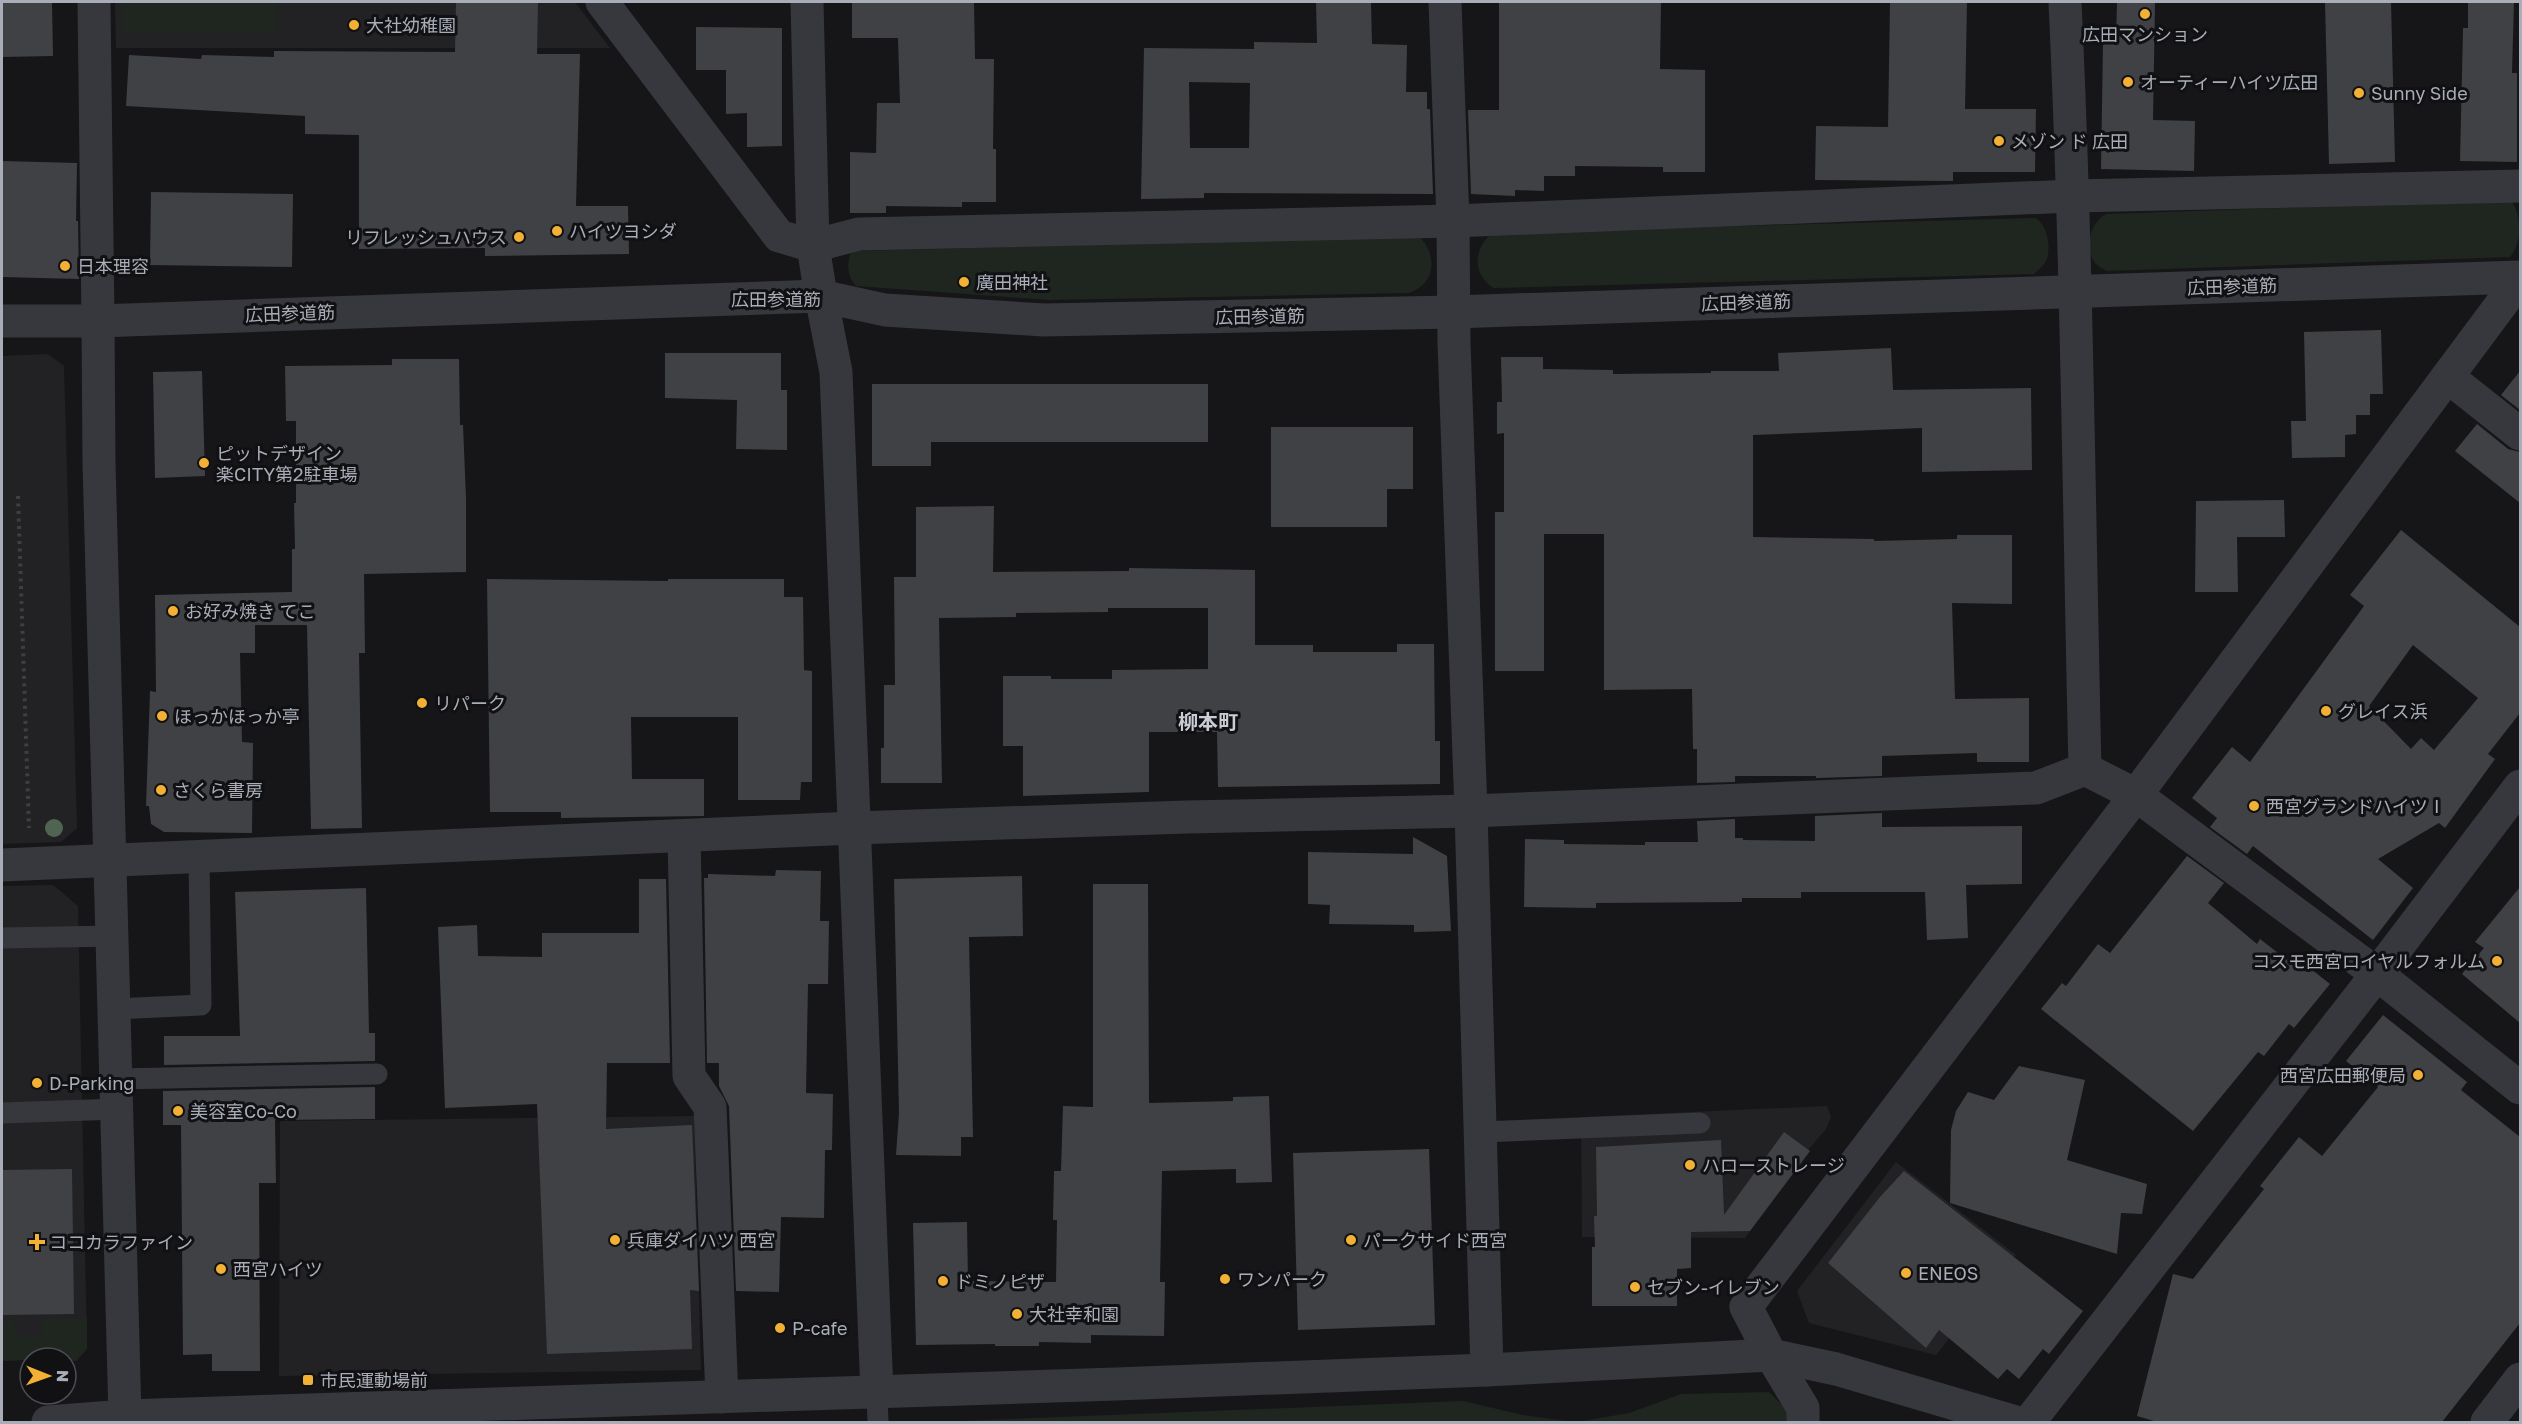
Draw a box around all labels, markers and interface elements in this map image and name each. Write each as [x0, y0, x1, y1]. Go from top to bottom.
marker: 広田マンション [2138, 7, 2152, 21]
place label: 大社幼稚園 [366, 14, 456, 36]
marker: 大社幼稚園 [347, 18, 361, 32]
place label: 広田マンション [2082, 23, 2208, 45]
place label: オーティーハイツ広田 [2140, 71, 2318, 93]
marker: オーティーハイツ広田 [2121, 75, 2135, 89]
place label: Sunny Side [2371, 82, 2468, 104]
marker: Sunny Side [2352, 86, 2366, 100]
place label: メゾン ド 広田 [2011, 130, 2128, 152]
marker: メゾン ド 広田 [1992, 134, 2006, 148]
place label: ハイツヨシダ [569, 220, 677, 242]
marker: ハイツヨシダ [550, 224, 564, 238]
place label: リフレッシュハウス [345, 226, 507, 248]
marker: リフレッシュハウス [512, 230, 526, 244]
place label: 日本理容 [77, 255, 149, 277]
marker: 日本理容 [58, 259, 72, 273]
place label: 廣田神社 [976, 271, 1048, 293]
street label: 広田参道筋 [2187, 273, 2277, 299]
marker: 廣田神社 [957, 275, 971, 289]
street label: 広田参道筋 [731, 288, 821, 310]
street label: 広田参道筋 [1701, 289, 1791, 315]
street label: 広田参道筋 [245, 300, 335, 326]
street label: 広田参道筋 [1215, 304, 1305, 328]
place label: ピットデザイン 楽CITY第2駐車場 [216, 442, 358, 485]
marker: ピットデザイン 楽CITY第2駐車場 [197, 456, 211, 470]
place label: お好み焼き てこ [185, 600, 316, 622]
marker: お好み焼き てこ [166, 604, 180, 618]
place label: リパーク [434, 692, 506, 714]
marker: リパーク [415, 696, 429, 710]
place label: グレイス浜 [2338, 700, 2427, 722]
marker: グレイス浜 [2319, 704, 2333, 718]
place label: ほっかほっか亭 [174, 705, 300, 727]
marker: ほっかほっか亭 [155, 709, 169, 723]
district label: 柳本町 [1178, 709, 1238, 733]
place label: さくら書房 [173, 779, 263, 801]
marker: さくら書房 [154, 783, 168, 797]
place label: 西宮グランドハイツⅠ [2266, 795, 2446, 817]
marker: 西宮グランドハイツⅠ [2247, 799, 2261, 813]
place label: コスモ西宮ロイヤルフォルム [2252, 950, 2485, 972]
marker: コスモ西宮ロイヤルフォルム [2490, 954, 2504, 968]
place label: 西宮広田郵便局 [2280, 1064, 2406, 1086]
marker: 西宮広田郵便局 [2411, 1068, 2425, 1082]
place label: D-Parking [49, 1072, 134, 1094]
marker: D-Parking [30, 1076, 44, 1090]
place label: 美容室Co-Co [190, 1100, 297, 1122]
marker: 美容室Co-Co [171, 1104, 185, 1118]
place label: ハローストレージ [1702, 1154, 1845, 1176]
marker: ハローストレージ [1683, 1158, 1697, 1172]
place label: 兵庫ダイハツ 西宮 [627, 1229, 775, 1251]
place label: パークサイド西宮 [1363, 1229, 1507, 1251]
place label: ココカラファイン [49, 1231, 193, 1253]
marker: 兵庫ダイハツ 西宮 [608, 1233, 622, 1247]
marker: パークサイド西宮 [1344, 1233, 1358, 1247]
marker: ココカラファイン [30, 1235, 44, 1249]
place label: 西宮ハイツ [233, 1258, 323, 1280]
marker: 西宮ハイツ [214, 1262, 228, 1276]
place label: ENEOS [1918, 1262, 1978, 1284]
marker: ENEOS [1899, 1266, 1913, 1280]
place label: ワンパーク [1237, 1268, 1327, 1290]
place label: ドミノピザ [955, 1270, 1045, 1292]
marker: ワンパーク [1218, 1272, 1232, 1286]
marker: ドミノピザ [936, 1274, 950, 1288]
place label: セブン-イレブン [1647, 1276, 1780, 1298]
marker: セブン-イレブン [1628, 1280, 1642, 1294]
place label: 大社幸和園 [1029, 1303, 1119, 1325]
marker: 大社幸和園 [1010, 1307, 1024, 1321]
place label: P-cafe [792, 1317, 847, 1339]
marker: P-cafe [773, 1321, 787, 1335]
north arrow [18, 1346, 78, 1406]
place label: 市民運動場前 [320, 1369, 428, 1391]
text: N [53, 1370, 73, 1383]
marker: 市民運動場前 [301, 1373, 315, 1387]

